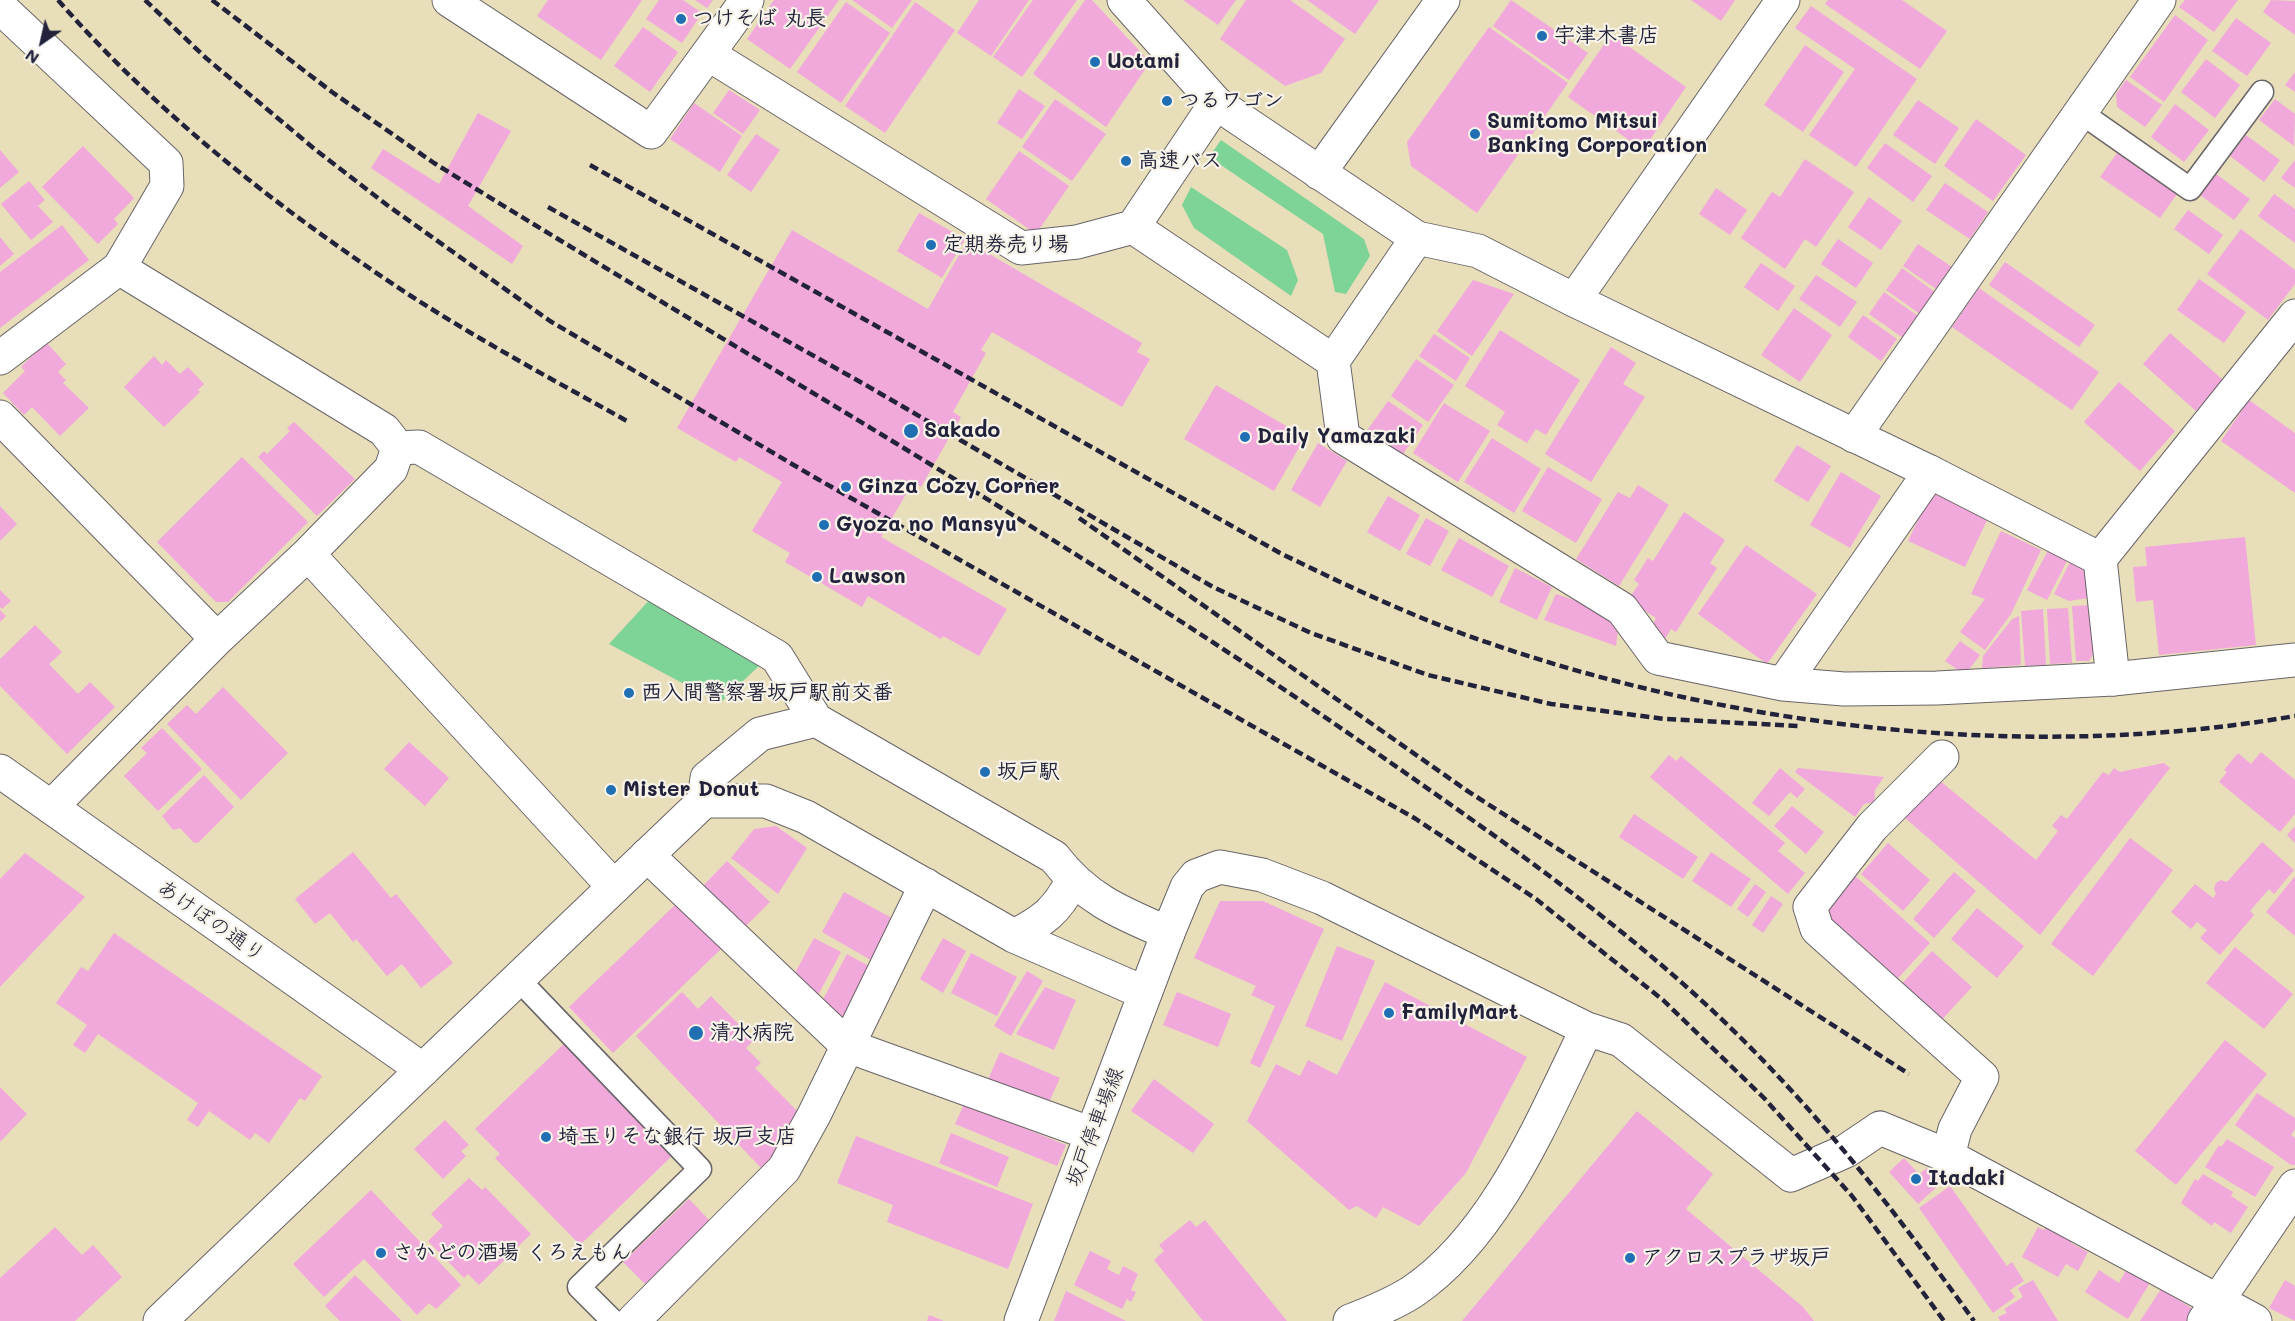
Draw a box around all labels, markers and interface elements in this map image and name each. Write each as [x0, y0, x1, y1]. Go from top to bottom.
place label: つけそば 丸長 [693, 6, 827, 32]
north arrow [12, 12, 72, 72]
marker: つけそば 丸長 [674, 12, 688, 26]
place label: 宇津木書店 [1554, 23, 1659, 49]
marker: 宇津木書店 [1535, 29, 1549, 43]
text: N [21, 45, 43, 69]
place label: Uotami [1107, 49, 1181, 75]
marker: Uotami [1088, 55, 1102, 69]
place label: つるワゴン [1179, 88, 1284, 114]
marker: つるワゴン [1160, 94, 1174, 108]
place label: Sumitomo Mitsui Banking Corporation [1487, 109, 1707, 159]
marker: Sumitomo Mitsui Banking Corporation [1468, 127, 1482, 141]
place label: 高速バス [1138, 148, 1222, 174]
marker: 高速バス [1119, 154, 1133, 168]
place label: 定期券売り場 [943, 232, 1069, 258]
marker: 定期券売り場 [924, 238, 938, 252]
place label: Sakado [924, 418, 1000, 444]
marker: Sakado [902, 422, 920, 440]
place label: Daily Yamazaki [1257, 424, 1416, 450]
marker: Daily Yamazaki [1238, 430, 1252, 444]
place label: Ginza Cozy Corner [858, 474, 1060, 500]
marker: Ginza Cozy Corner [839, 480, 853, 494]
place label: Gyoza no Mansyu [836, 512, 1017, 538]
marker: Gyoza no Mansyu [817, 518, 831, 532]
place label: Lawson [829, 564, 906, 590]
marker: Lawson [810, 570, 824, 584]
place label: 西入間警察署坂戸駅前交番 [641, 680, 893, 706]
marker: 西入間警察署坂戸駅前交番 [622, 686, 636, 700]
place label: 坂戸駅 [997, 759, 1060, 785]
marker: 坂戸駅 [978, 765, 992, 779]
place label: Mister Donut [623, 777, 759, 803]
marker: Mister Donut [604, 783, 618, 797]
street label: あけぼの通り [152, 875, 270, 967]
place label: FamilyMart [1401, 1000, 1518, 1026]
marker: FamilyMart [1382, 1006, 1396, 1020]
place label: 清水病院 [710, 1020, 794, 1046]
marker: 清水病院 [687, 1024, 705, 1042]
street label: 坂戸停車場線 [1061, 1064, 1129, 1190]
place label: 埼玉りそな銀行 坂戸支店 [558, 1124, 797, 1150]
marker: 埼玉りそな銀行 坂戸支店 [539, 1130, 553, 1144]
place label: Itadaki [1928, 1166, 2006, 1192]
marker: Itadaki [1909, 1172, 1923, 1186]
place label: さかどの酒場 くろえもん [393, 1240, 632, 1266]
place label: アクロスプラザ坂戸 [1642, 1245, 1831, 1271]
marker: さかどの酒場 くろえもん [374, 1246, 388, 1260]
marker: アクロスプラザ坂戸 [1623, 1251, 1637, 1265]

